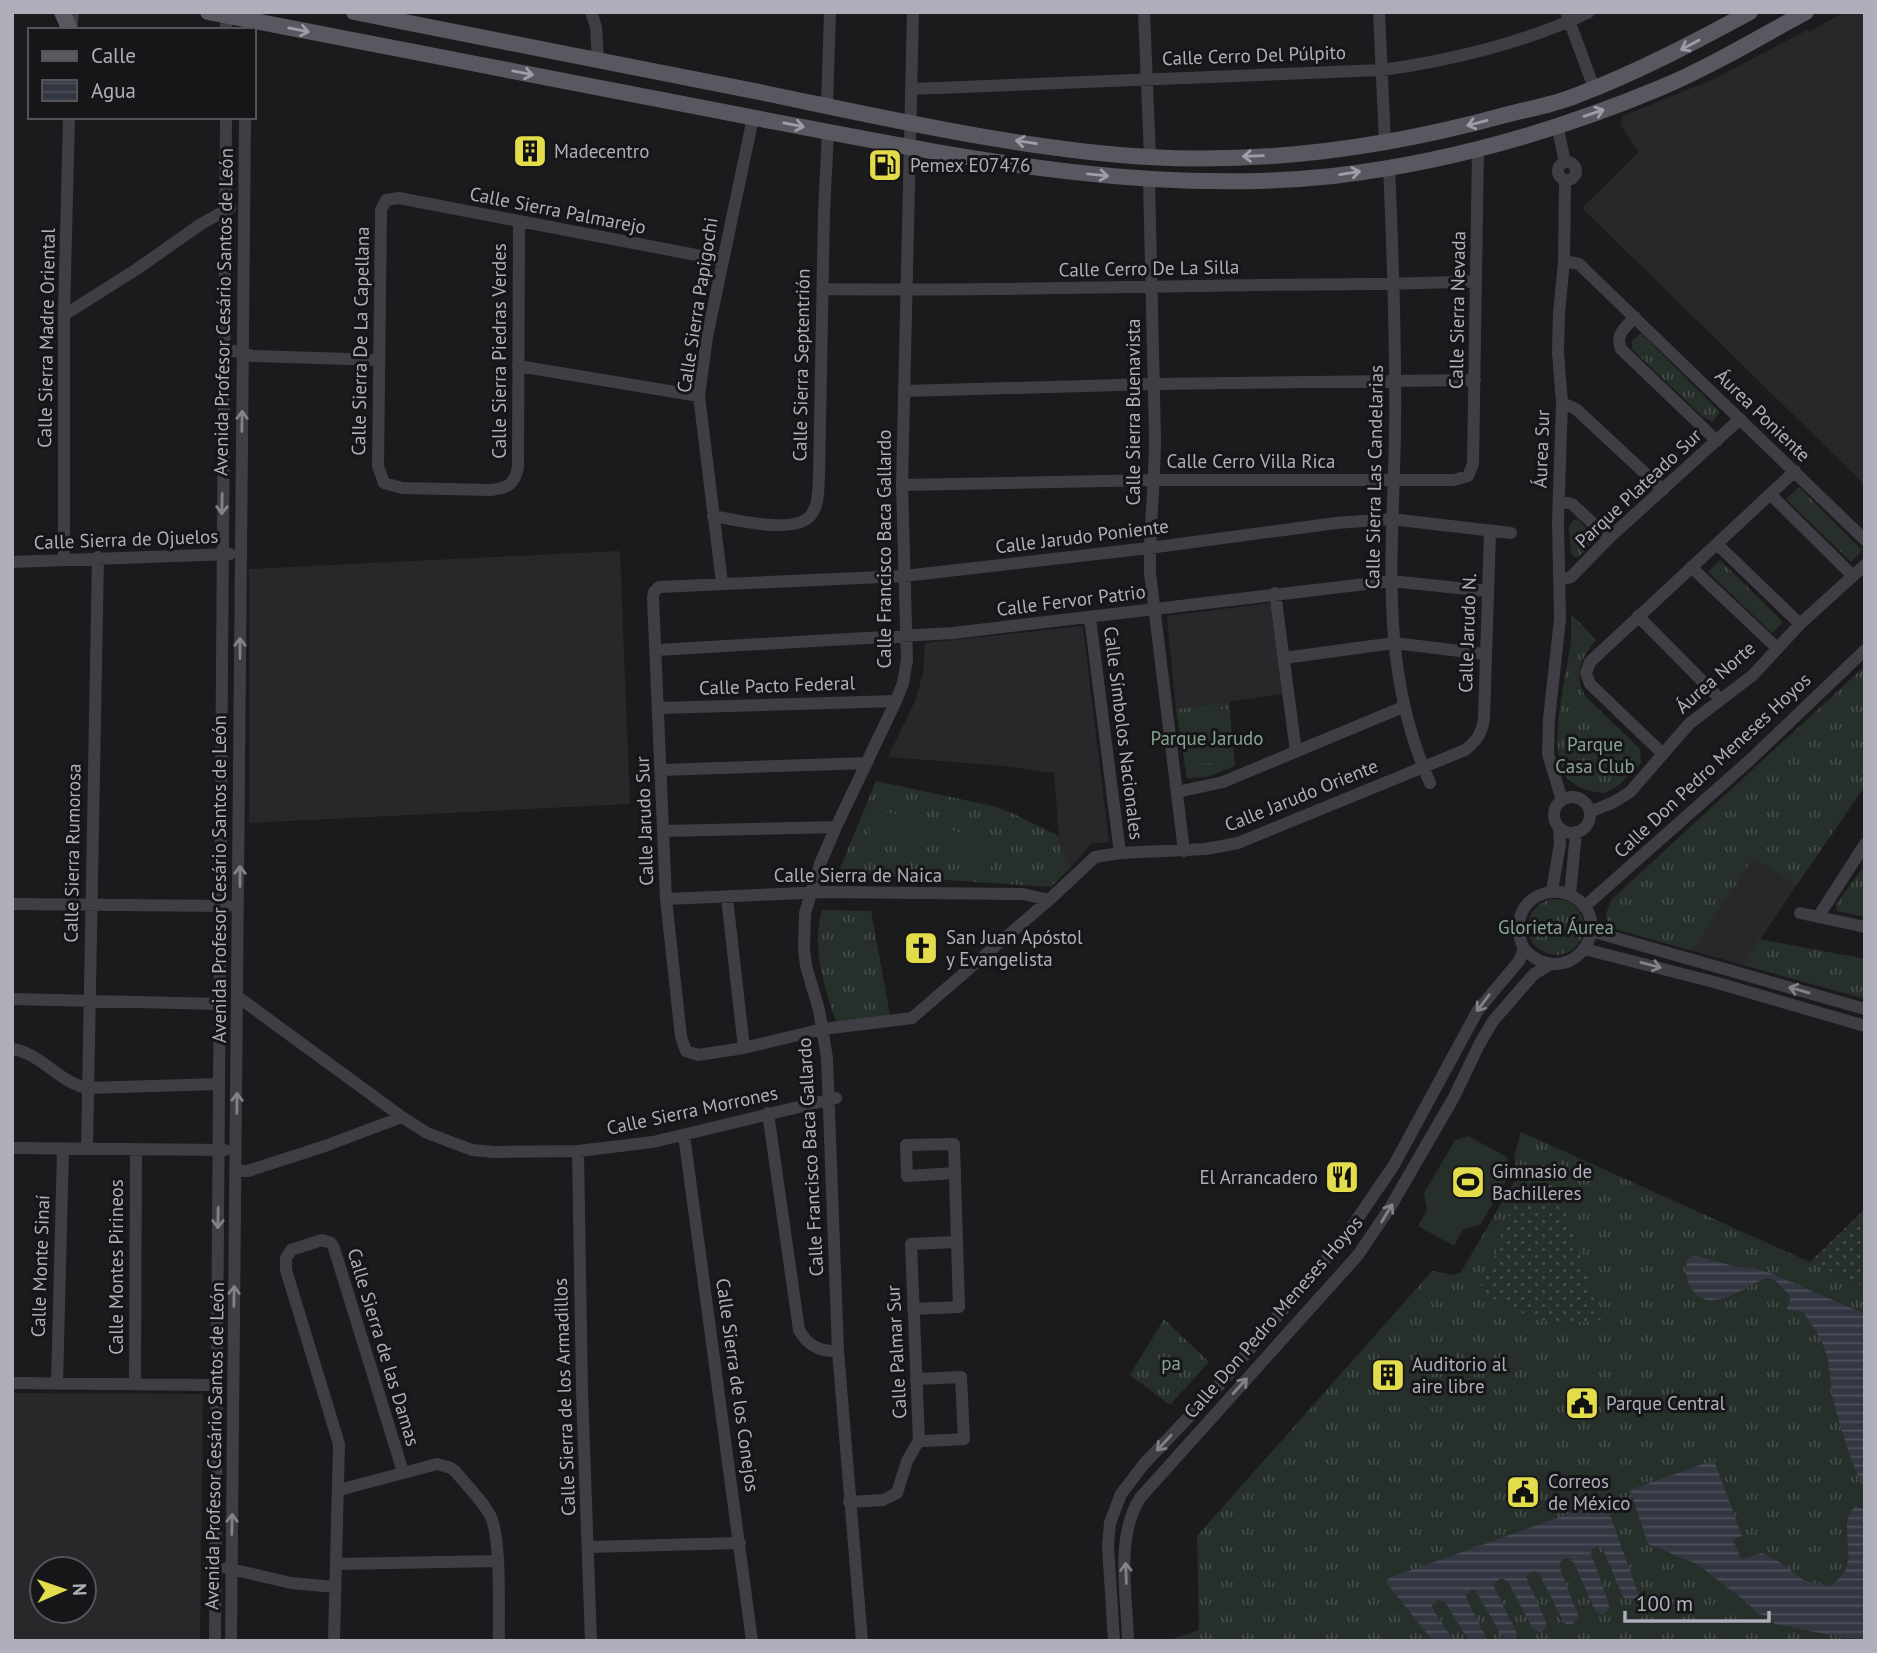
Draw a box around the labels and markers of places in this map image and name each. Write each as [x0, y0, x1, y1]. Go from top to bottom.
building icon: Madecentro [511, 132, 549, 170]
place label: Madecentro [554, 139, 649, 163]
fuel station icon: Pemex E07476 [866, 146, 904, 184]
place label: Pemex E07476 [910, 153, 1030, 177]
place label: San Juan Apóstol y Evangelista [946, 925, 1083, 971]
church icon: San Juan Apóstol y Evangelista [902, 929, 940, 967]
restaurant icon: El Arrancadero [1323, 1158, 1361, 1196]
place label: Gimnasio de Bachilleres [1492, 1159, 1592, 1205]
sports icon: Gimnasio de Bachilleres [1449, 1163, 1487, 1201]
place label: El Arrancadero [1199, 1165, 1318, 1189]
place label: Auditorio al aire libre [1412, 1352, 1507, 1398]
building icon: Auditorio al aire libre [1369, 1356, 1407, 1394]
public building icon: Parque Central [1563, 1384, 1601, 1422]
place label: Parque Central [1606, 1391, 1726, 1415]
place label: Correos de México [1548, 1469, 1630, 1515]
public building icon: Correos de México [1504, 1473, 1542, 1511]

